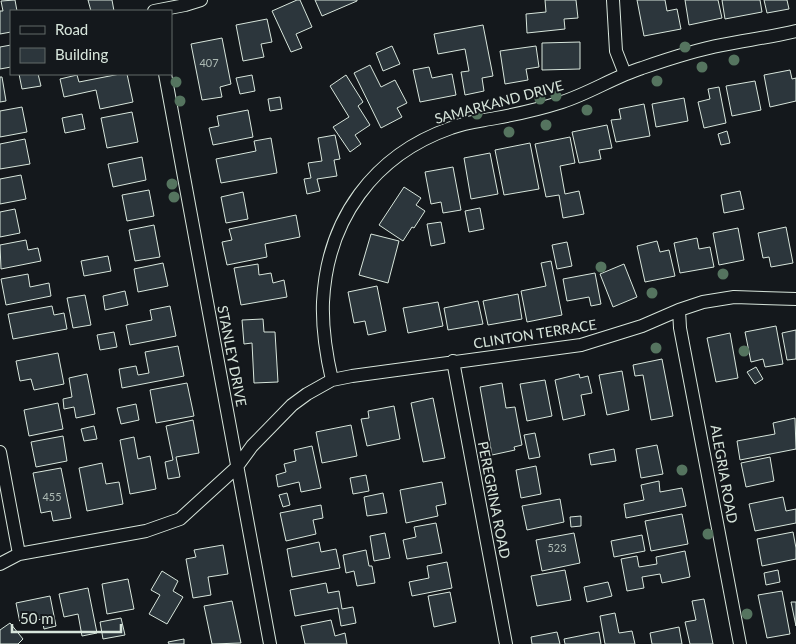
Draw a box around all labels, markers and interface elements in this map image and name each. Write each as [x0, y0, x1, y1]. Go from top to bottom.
legend [10, 10, 172, 75]
text: Road [55, 20, 88, 38]
text: Building [55, 45, 108, 63]
house number: 407 [199, 56, 219, 69]
street label: SAMARKAND DRIVE [433, 76, 565, 127]
street label: STANLEY DRIVE [214, 304, 251, 408]
street label: CLINTON TERRACE [472, 315, 598, 352]
street label: ALEGRIA ROAD [707, 423, 742, 525]
street label: PEREGRINA ROAD [475, 440, 514, 560]
house number: 455 [42, 490, 62, 503]
house number: 523 [547, 541, 567, 554]
scale bar [12, 602, 121, 634]
text: 50 m [20, 609, 54, 627]

